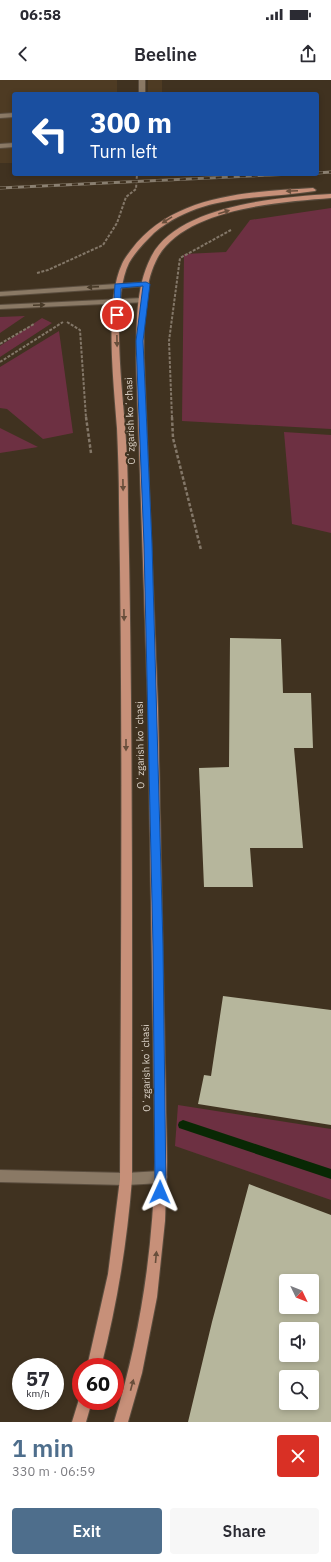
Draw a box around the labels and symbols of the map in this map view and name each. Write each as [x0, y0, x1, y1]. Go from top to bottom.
one-way arrow [286, 188, 298, 195]
one-way arrow [218, 209, 230, 215]
one-way arrow [161, 216, 173, 223]
one-way arrow [87, 284, 100, 291]
pin [100, 298, 134, 332]
one-way arrow [33, 301, 45, 308]
one-way arrow [114, 335, 120, 348]
street label: Oʻzgarish koʻchasi [122, 377, 138, 465]
one-way arrow [120, 479, 126, 492]
one-way arrow [121, 609, 128, 621]
street label: Oʻzgarish koʻchasi [133, 701, 147, 789]
one-way arrow [123, 739, 129, 752]
street label: Oʻzgarish koʻchasi [139, 1024, 153, 1112]
position arrow [139, 1171, 181, 1213]
one-way arrow [152, 1251, 159, 1263]
north arrow [279, 1274, 319, 1314]
speed limit sign: 60 [72, 1358, 124, 1410]
one-way arrow [129, 1378, 135, 1390]

